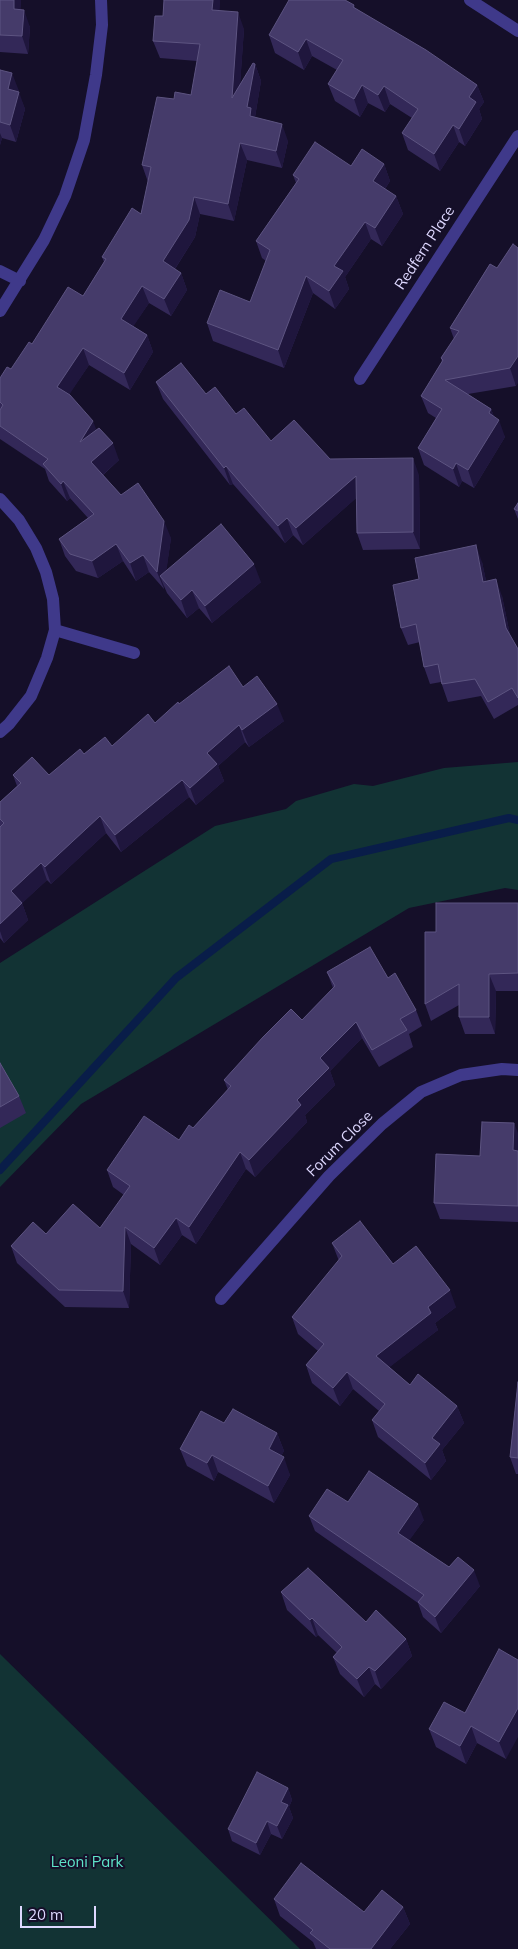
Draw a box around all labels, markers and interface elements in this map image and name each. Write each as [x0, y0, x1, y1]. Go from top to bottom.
street label: Redfern Place [391, 203, 459, 293]
street label: Forum Close [303, 1107, 377, 1181]
park label: Leoni Park [51, 1853, 123, 1871]
scale bar [22, 1896, 99, 1928]
text: 20 m [28, 1905, 63, 1924]

